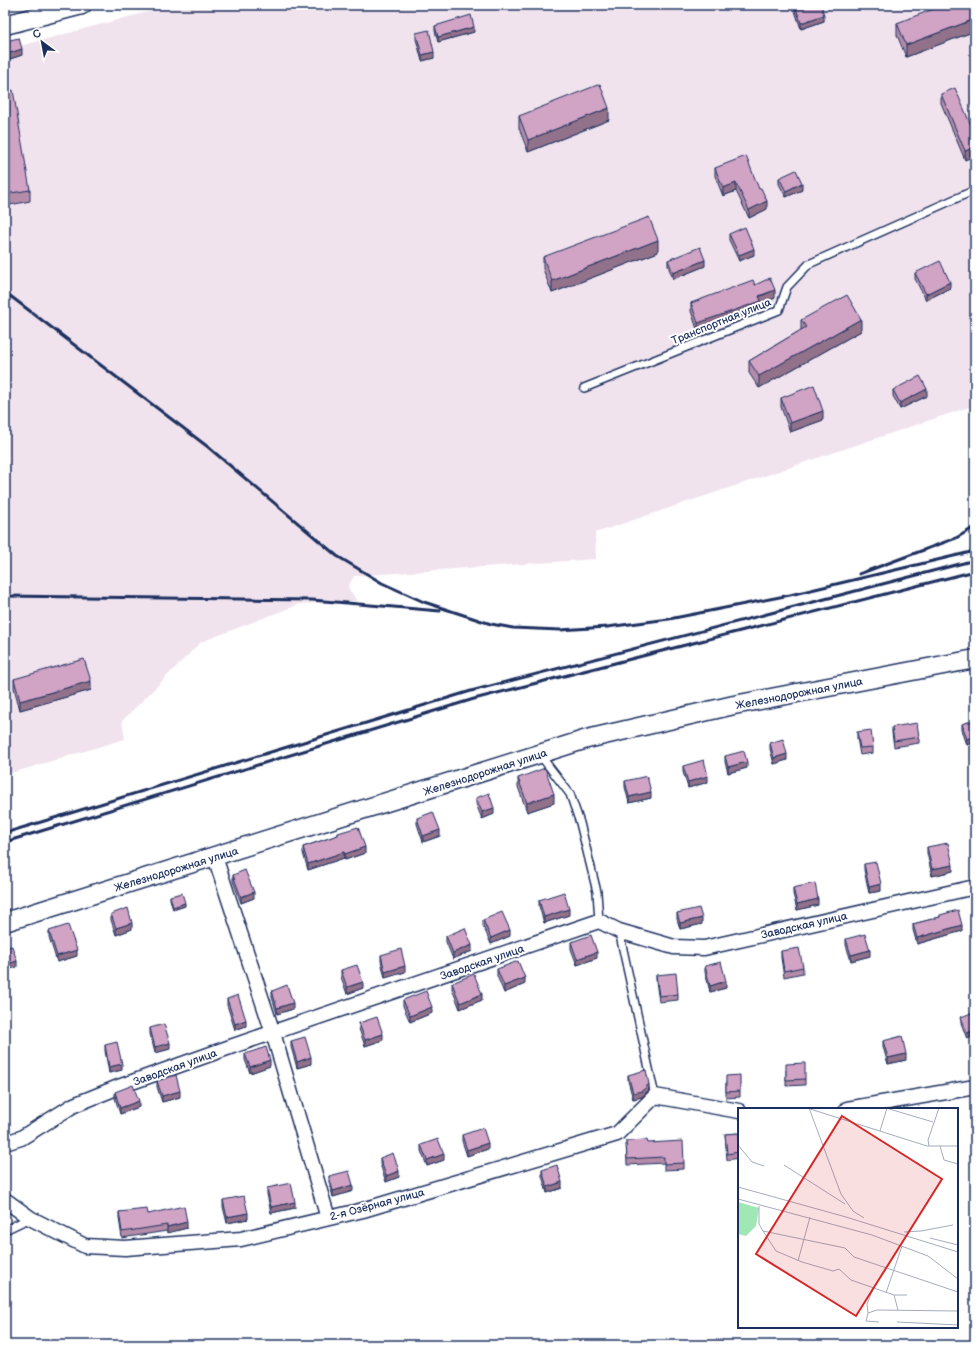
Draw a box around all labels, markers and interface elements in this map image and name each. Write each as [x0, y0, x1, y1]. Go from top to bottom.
north arrow [22, 22, 62, 62]
text: С [30, 26, 44, 41]
street label: Транспортная улица [670, 295, 773, 347]
street label: Железнодорожная улица [734, 675, 864, 712]
street label: Железнодорожная улица [422, 746, 549, 799]
street label: Железнодорожная улица [112, 844, 240, 895]
street label: Заводская улица [760, 909, 849, 942]
street label: Заводская улица [438, 942, 526, 983]
street label: Заводская улица [132, 1046, 219, 1089]
inset map [738, 1108, 958, 1328]
street label: 2-я Озёрная улица [328, 1185, 426, 1223]

